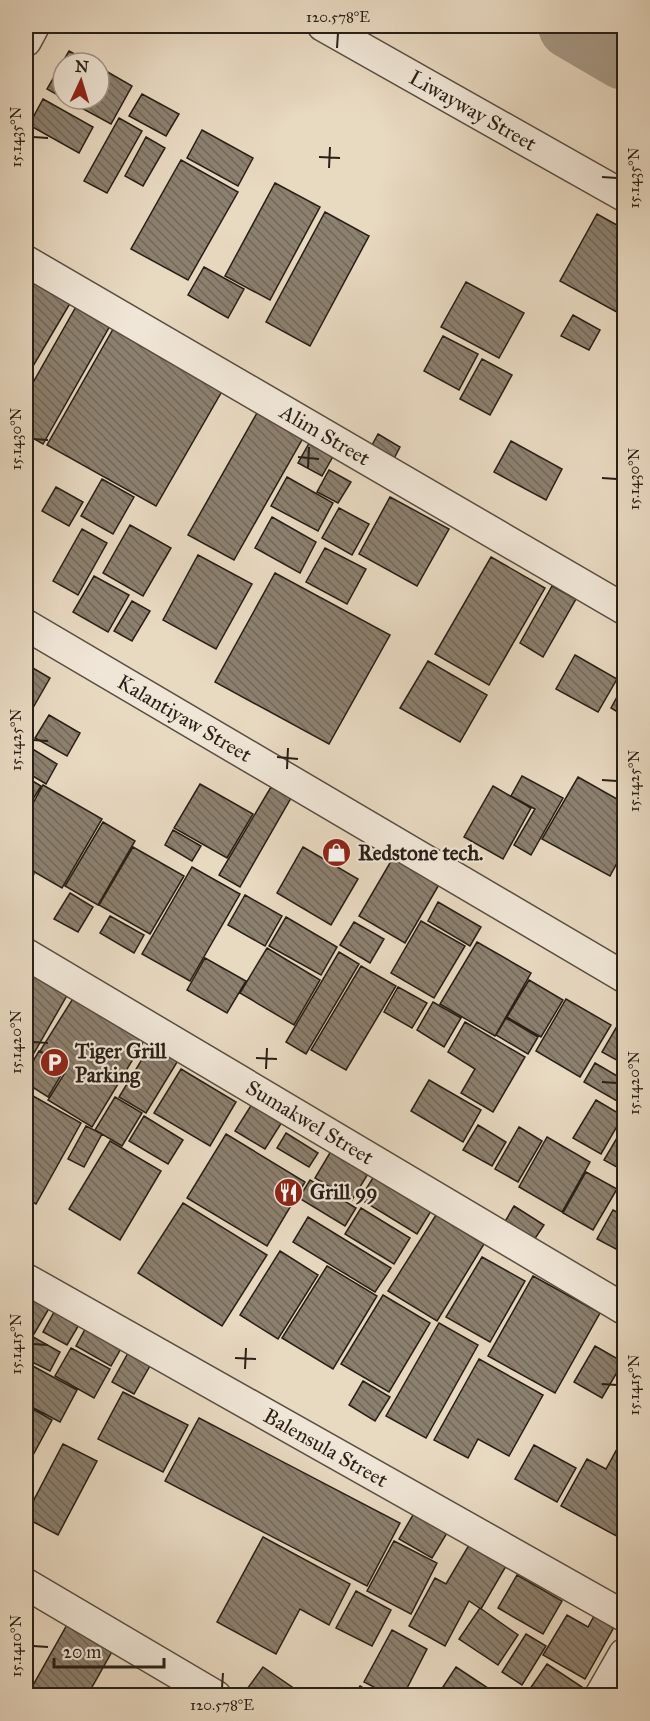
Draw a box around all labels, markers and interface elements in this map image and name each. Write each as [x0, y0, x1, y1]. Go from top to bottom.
text: 120.578°E [306, 8, 370, 26]
north arrow [51, 51, 111, 111]
text: N [75, 57, 90, 77]
street label: Liwayway Street [404, 64, 542, 157]
text: 15.1435°N [7, 106, 25, 167]
text: 15.1435°N [625, 147, 643, 208]
street label: Alim Street [274, 398, 375, 472]
text: 15.1430°N [7, 407, 25, 470]
text: 15.1430°N [625, 447, 643, 510]
street label: Kalantiyaw Street [113, 669, 257, 768]
text: 15.1425°N [7, 709, 25, 771]
text: 15.1425°N [625, 750, 643, 812]
shop icon: Redstone tech. [321, 837, 353, 869]
place label: Redstone tech. [358, 840, 484, 866]
text: 15.1420°N [7, 1010, 25, 1074]
place label: Tiger Grill Parking [74, 1038, 168, 1088]
parking icon: Tiger Grill Parking [38, 1047, 70, 1079]
text: 15.1420°N [625, 1051, 643, 1115]
street label: Sumakwel Street [241, 1074, 379, 1171]
restaurant icon: Grill 99 [273, 1176, 305, 1208]
place label: Grill 99 [310, 1179, 377, 1205]
text: 15.1415°N [7, 1313, 25, 1374]
text: 15.1415°N [625, 1354, 643, 1415]
street label: Balensula Street [259, 1403, 393, 1494]
text: 15.1410°N [7, 1614, 25, 1677]
scale bar [54, 1631, 164, 1669]
text: 20 m [63, 1641, 101, 1663]
text: 120.578°E [190, 1696, 254, 1714]

